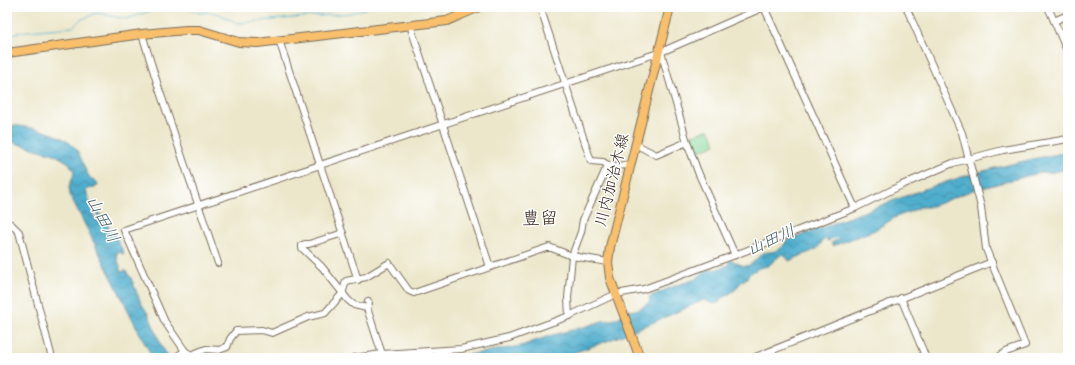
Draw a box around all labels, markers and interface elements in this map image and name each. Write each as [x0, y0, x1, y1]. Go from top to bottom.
street label: 川内加治木線 [591, 131, 633, 229]
water label: 山田川 [82, 192, 124, 246]
district label: 豊留 [522, 207, 558, 229]
water label: 山田川 [743, 220, 799, 260]

